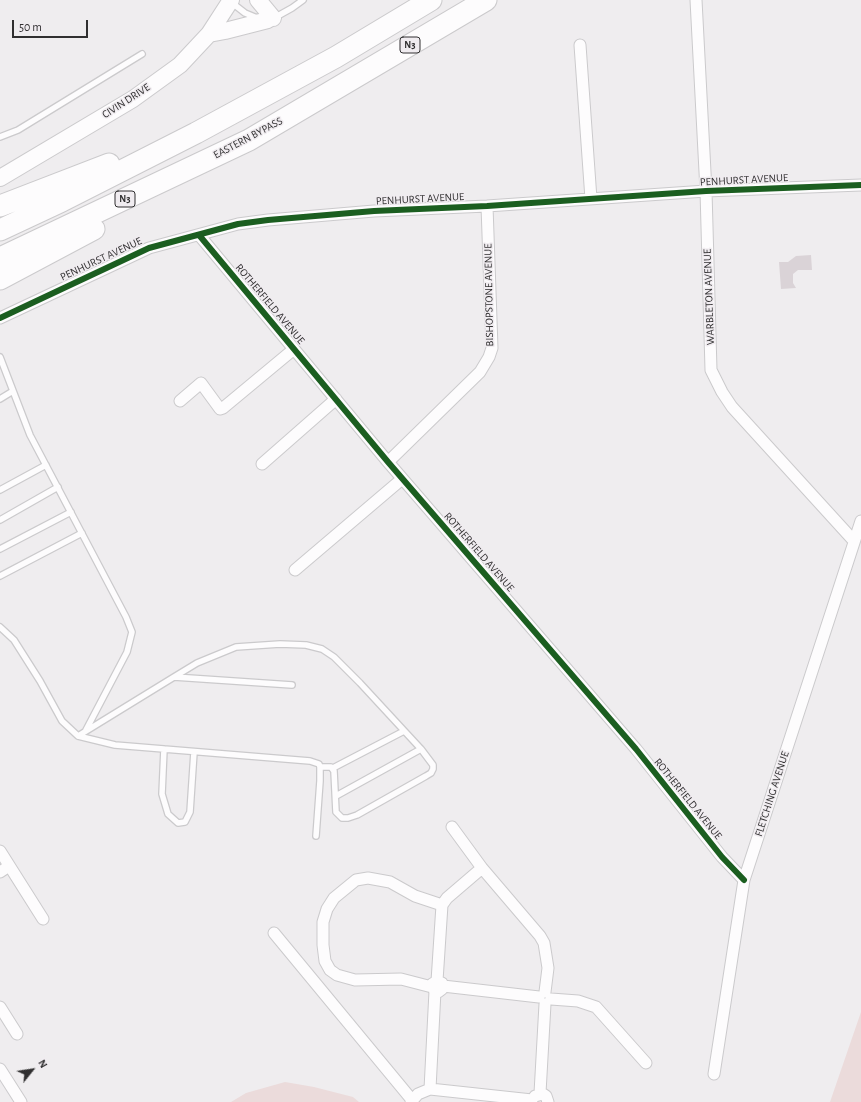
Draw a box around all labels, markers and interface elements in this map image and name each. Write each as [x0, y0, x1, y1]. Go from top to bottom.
scale bar [14, 12, 90, 38]
text: 50 m [19, 21, 42, 33]
road number: N3 [400, 37, 420, 53]
street label: CIVIN DRIVE [100, 81, 152, 121]
street label: EASTERN BYPASS [211, 114, 285, 162]
street label: PENHURST AVENUE [699, 171, 789, 189]
street label: PENHURST AVENUE [375, 190, 465, 208]
road number: N3 [115, 191, 135, 207]
street label: PENHURST AVENUE [58, 234, 144, 284]
street label: BISHOPSTONE AVENUE [482, 243, 496, 347]
street label: WARBLETON AVENUE [701, 249, 717, 345]
street label: ROTHERFIELD AVENUE [233, 261, 307, 347]
street label: ROTHERFIELD AVENUE [441, 510, 517, 594]
street label: FLETCHING AVENUE [752, 750, 792, 838]
street label: ROTHERFIELD AVENUE [651, 756, 725, 842]
north arrow [12, 1050, 52, 1090]
text: N [36, 1058, 50, 1070]

